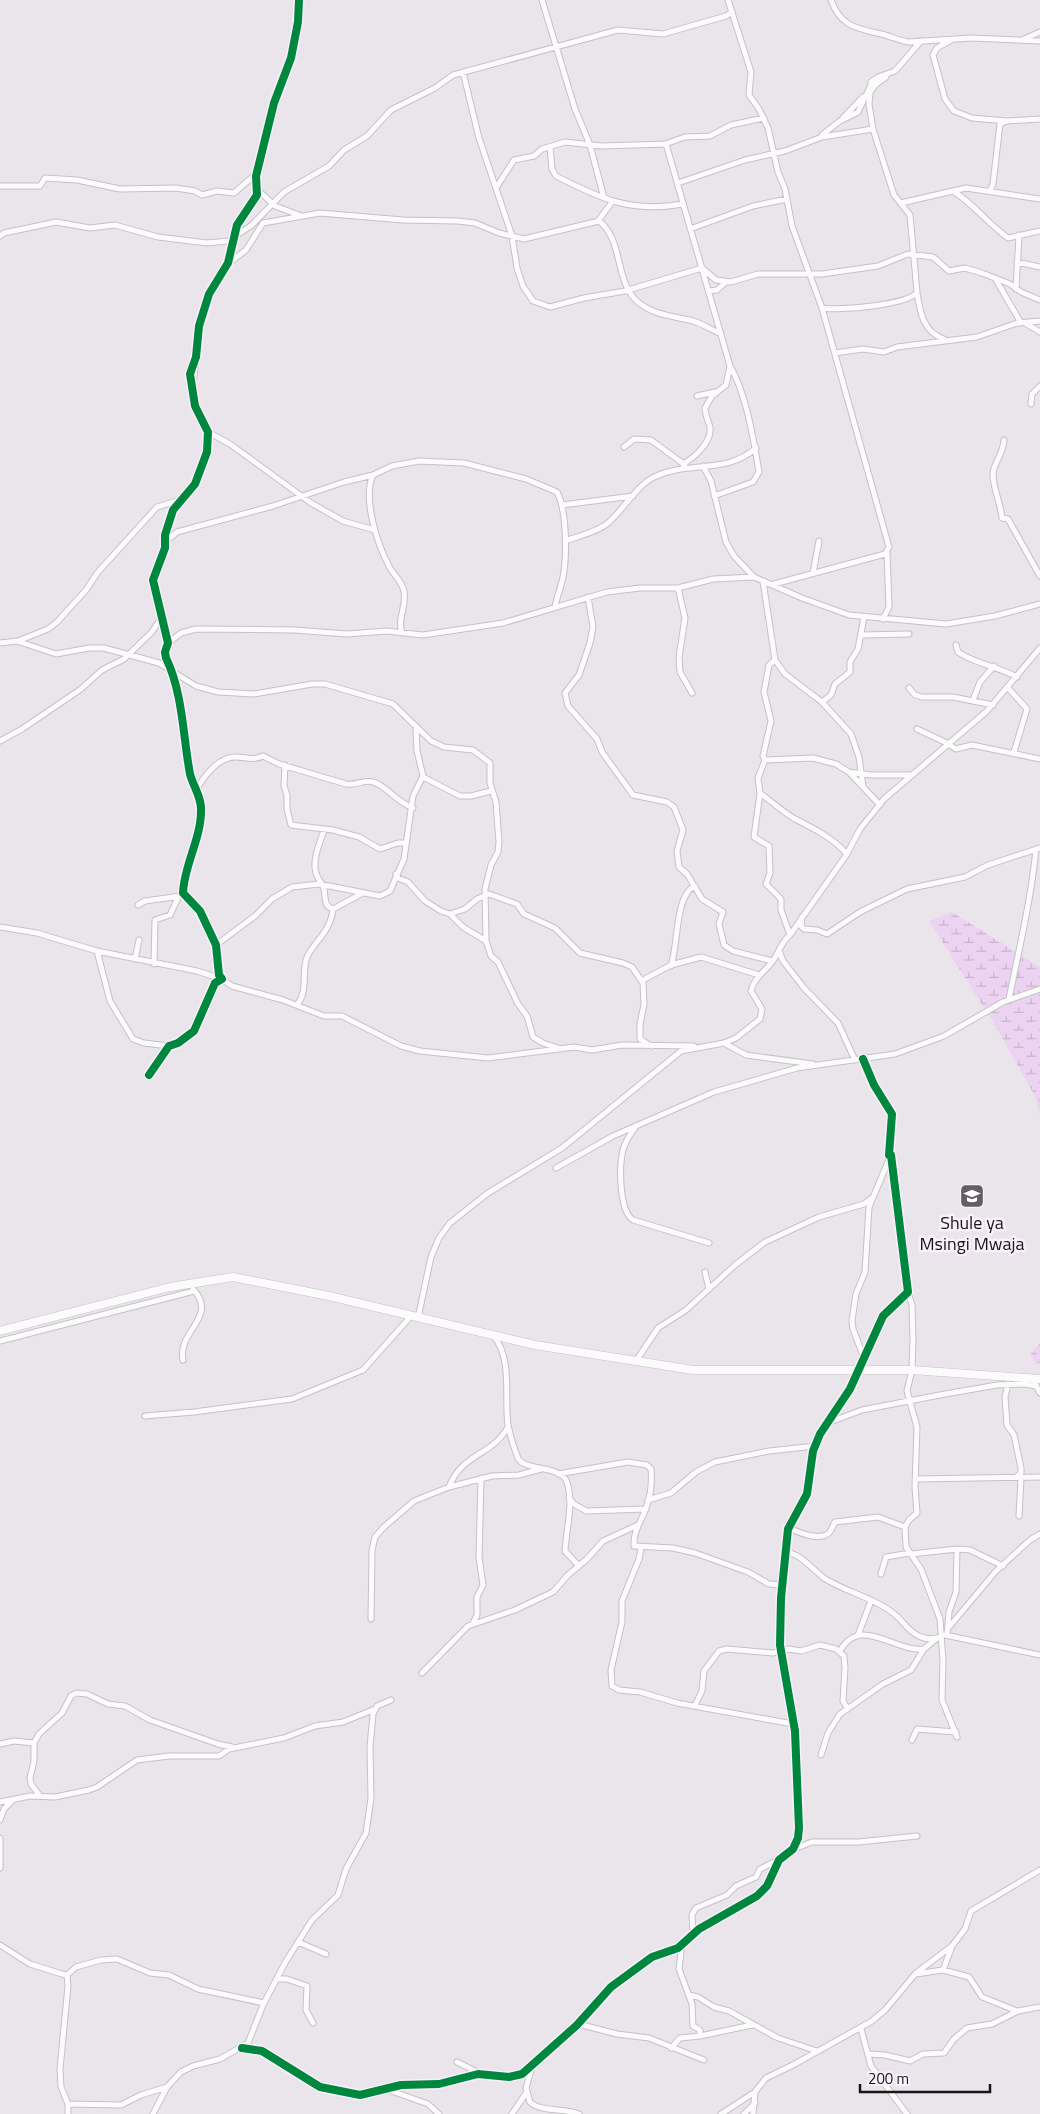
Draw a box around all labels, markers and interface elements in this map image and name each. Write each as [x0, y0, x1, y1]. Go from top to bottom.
school or university icon: Shule ya Msingi Mwaja [959, 1183, 985, 1209]
place label: Shule ya Msingi Mwaja [920, 1209, 1024, 1257]
scale bar [860, 2062, 990, 2094]
text: 200 m [868, 2067, 909, 2090]

